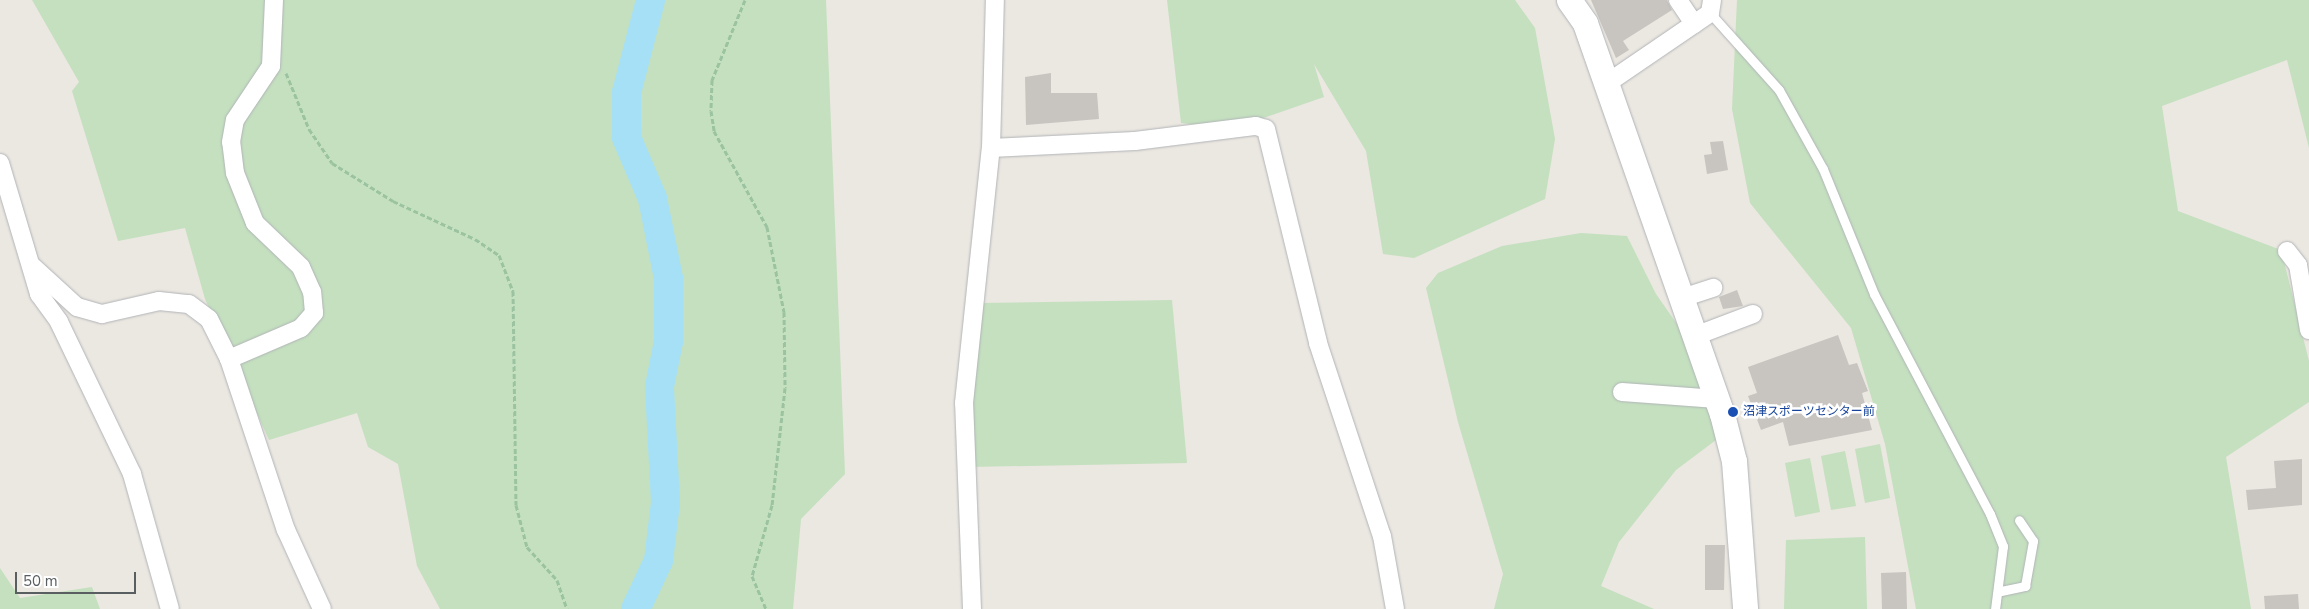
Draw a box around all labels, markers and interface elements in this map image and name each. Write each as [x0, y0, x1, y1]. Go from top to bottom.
place label: 沼津スポーツセンター前 [1743, 405, 1875, 419]
marker: 沼津スポーツセンター前 [1727, 406, 1739, 418]
scale bar [18, 562, 139, 594]
text: 50 m [23, 571, 58, 591]

